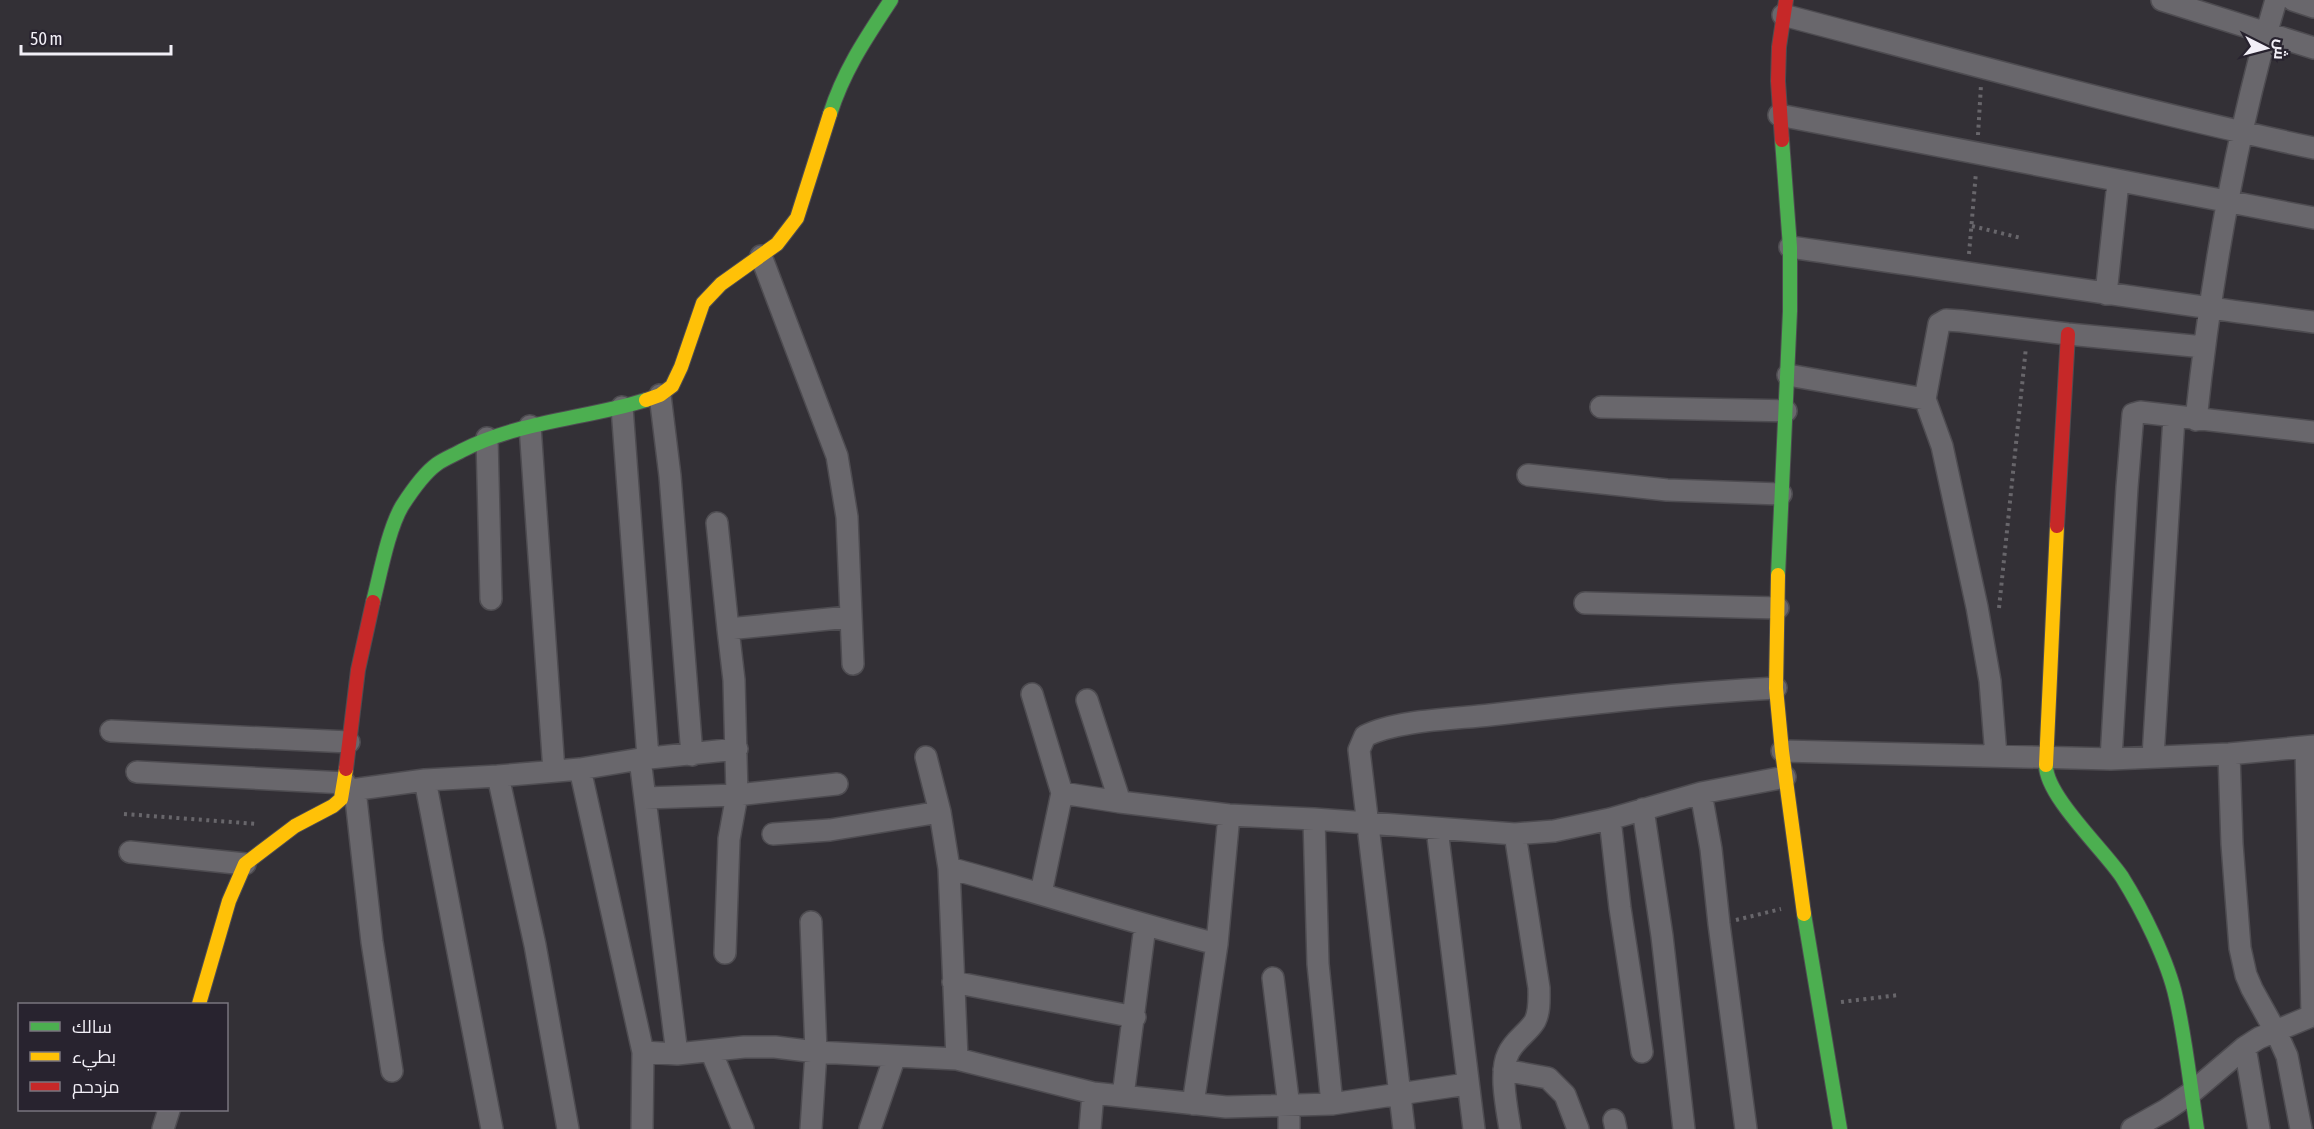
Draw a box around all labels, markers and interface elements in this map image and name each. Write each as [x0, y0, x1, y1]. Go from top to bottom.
scale bar [21, 18, 171, 56]
north arrow [2236, 18, 2296, 78]
text: 50 m [30, 28, 62, 49]
text: ش [2270, 38, 2291, 61]
legend [18, 1003, 228, 1111]
text: سالك [72, 1016, 112, 1037]
text: بطيء [72, 1046, 116, 1071]
text: مزدحم [72, 1076, 120, 1099]

